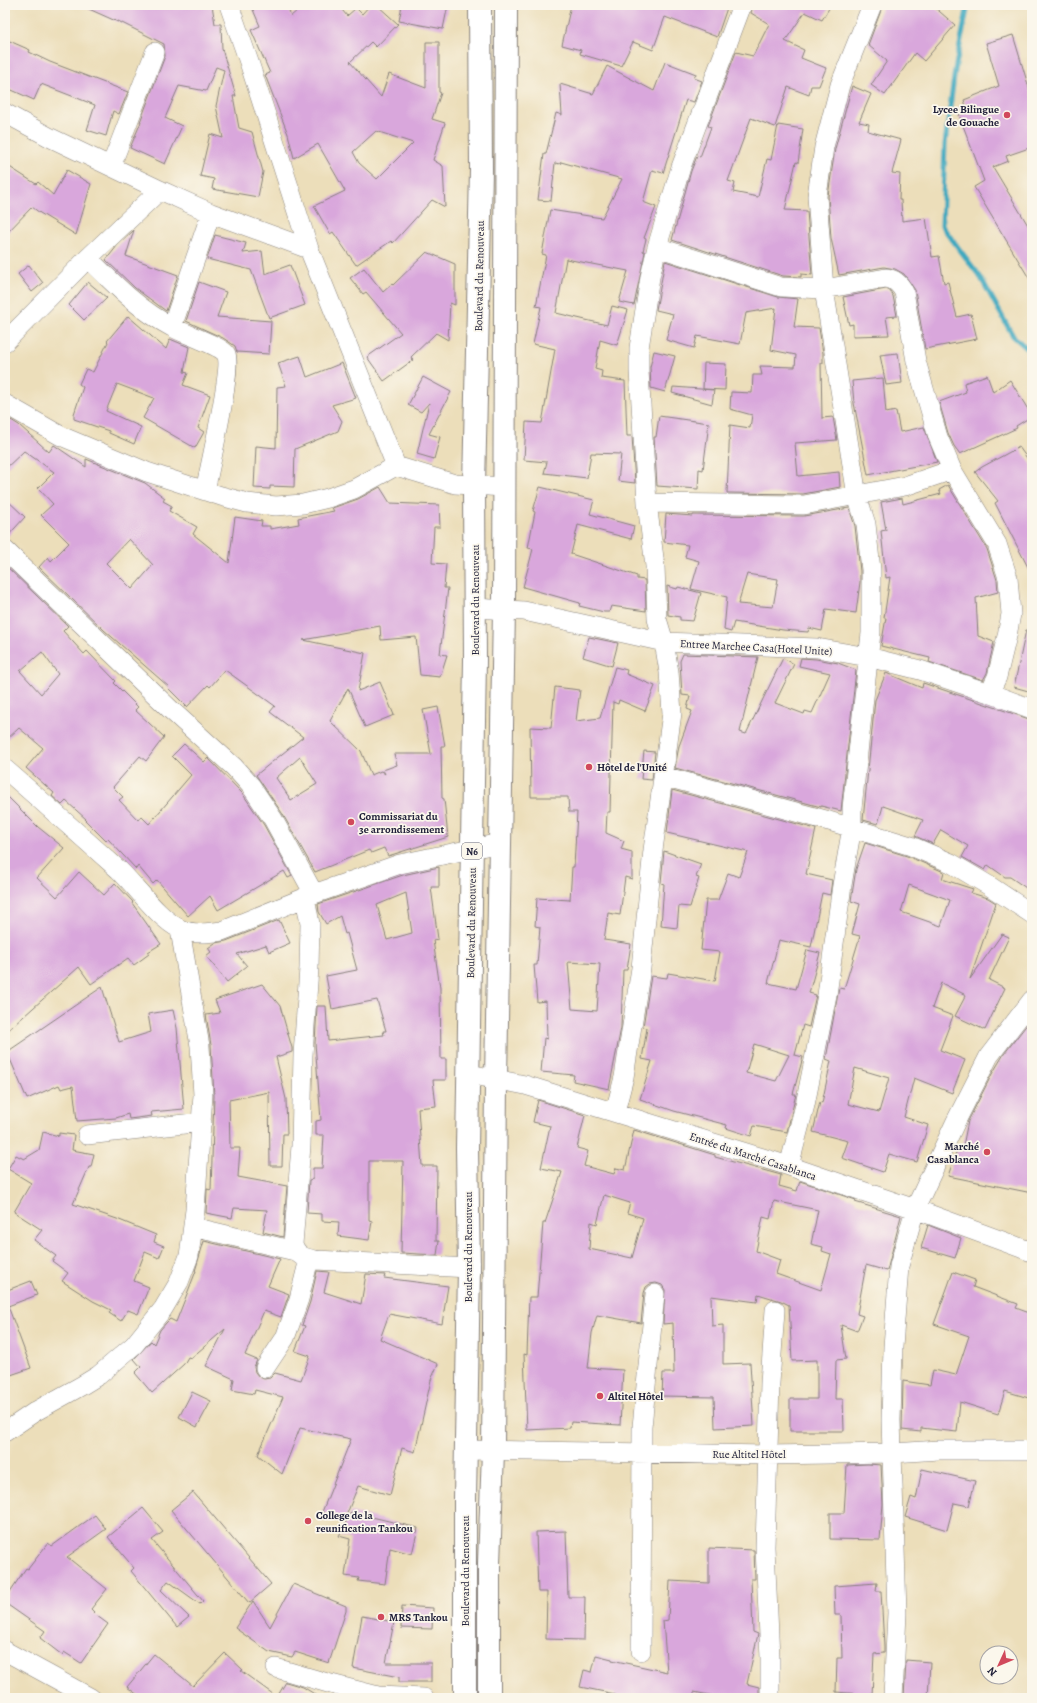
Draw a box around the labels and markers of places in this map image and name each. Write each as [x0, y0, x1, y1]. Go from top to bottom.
place label: Lycee Bilingue de Gouache [933, 102, 999, 130]
marker: Lycee Bilingue de Gouache [1002, 110, 1012, 120]
place label: Hôtel de l'Unité [597, 760, 667, 775]
marker: Hôtel de l'Unité [584, 762, 594, 772]
place label: Commissariat du 3e arrondissement [359, 809, 444, 837]
marker: Commissariat du 3e arrondissement [346, 817, 356, 827]
place label: Marché Casablanca [927, 1139, 980, 1167]
marker: Marché Casablanca [982, 1147, 992, 1157]
place label: Altitel Hôtel [607, 1389, 663, 1404]
marker: Altitel Hôtel [595, 1391, 605, 1401]
place label: College de la reunification Tankou [316, 1508, 414, 1536]
marker: College de la reunification Tankou [303, 1516, 313, 1526]
place label: MRS Tankou [389, 1610, 449, 1625]
marker: MRS Tankou [376, 1612, 386, 1622]

